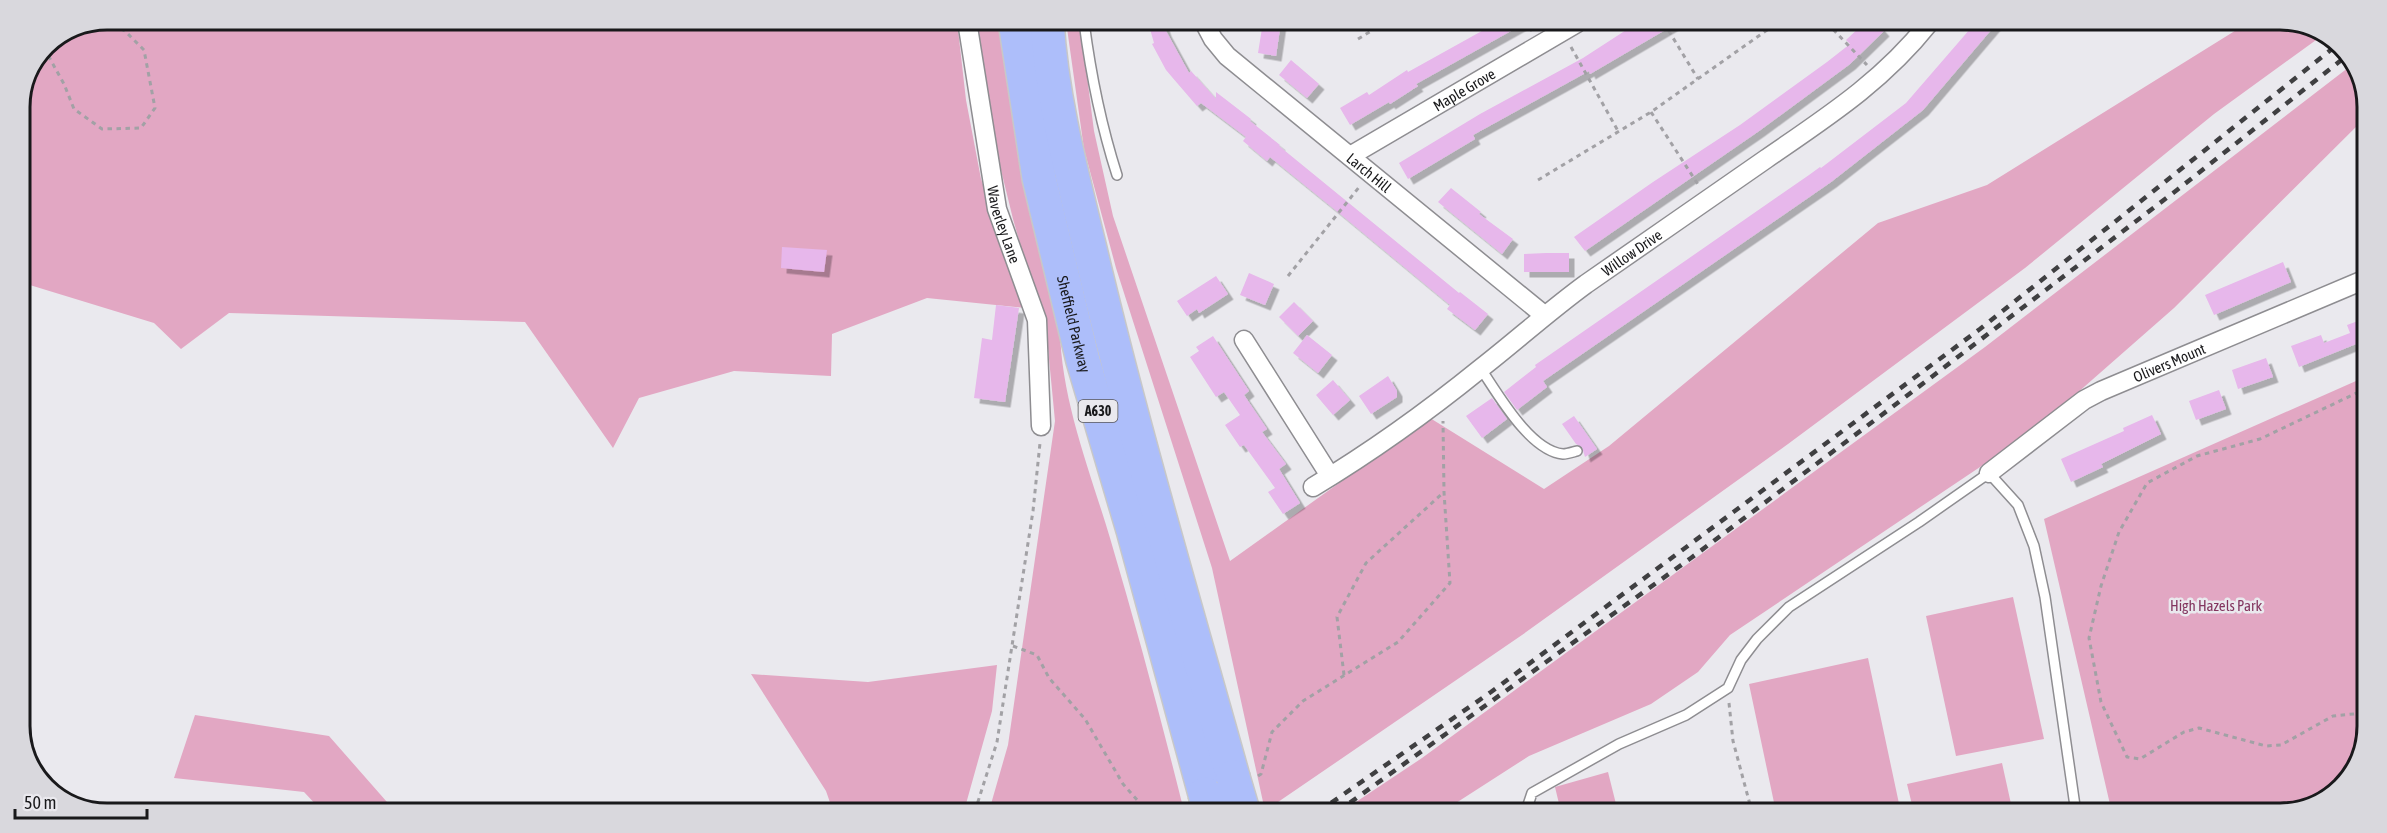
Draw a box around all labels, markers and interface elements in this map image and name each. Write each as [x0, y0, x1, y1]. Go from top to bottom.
street label: Maple Grove [1430, 64, 1498, 114]
street label: Larch Hill [1344, 149, 1395, 195]
street label: Waverley Lane [985, 184, 1024, 265]
street label: Willow Drive [1598, 225, 1665, 279]
street label: Sheffield Parkway [1054, 274, 1094, 374]
street label: Olivers Mount [2130, 339, 2208, 385]
road number: A630 [1078, 400, 1118, 422]
park label: High Hazels Park [2170, 597, 2262, 614]
scale bar [15, 782, 147, 820]
text: 50 m [24, 792, 56, 813]

